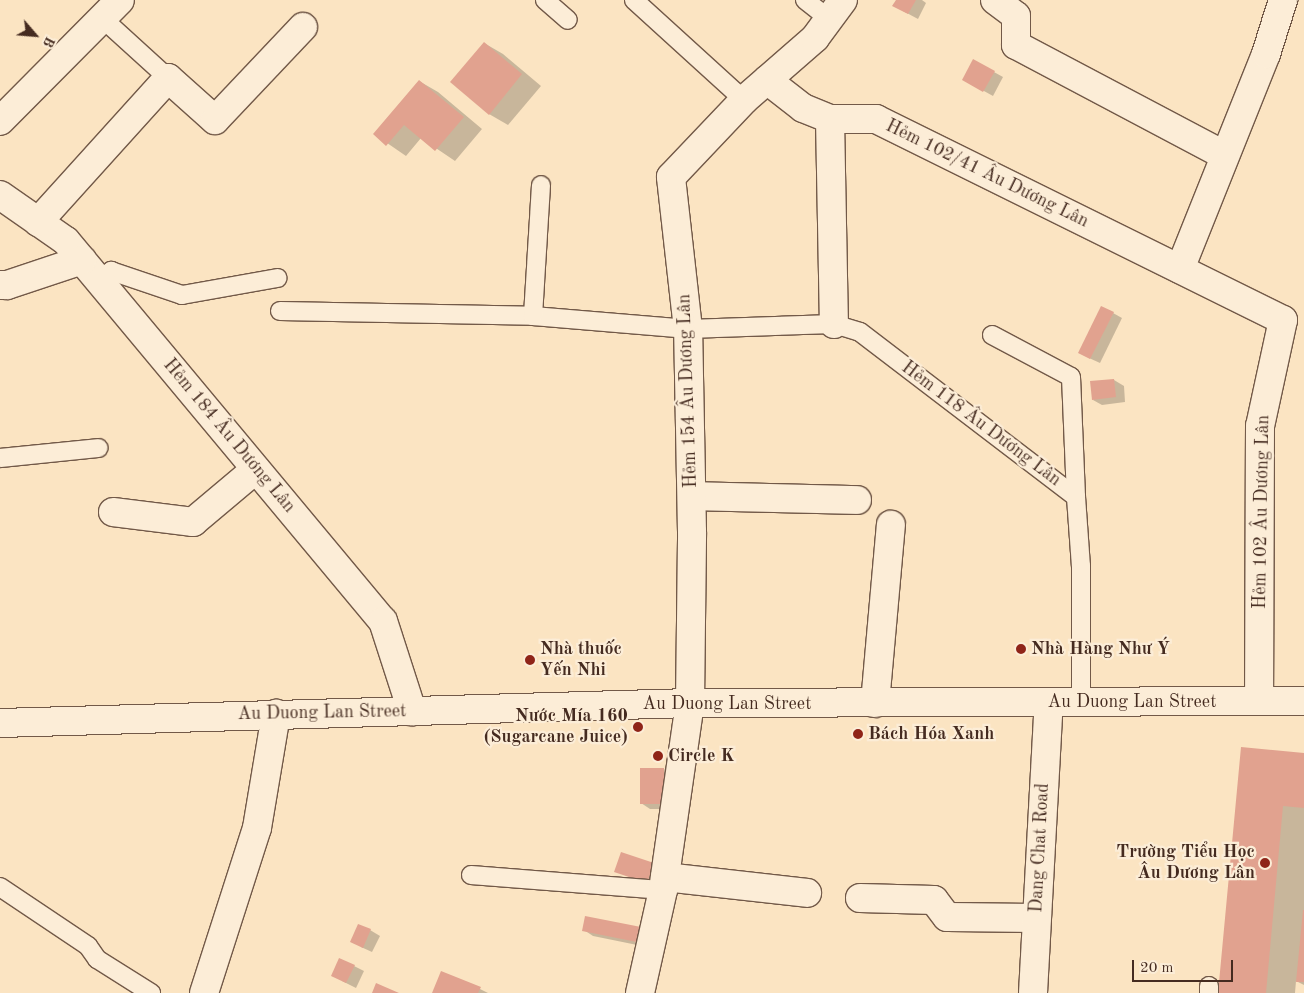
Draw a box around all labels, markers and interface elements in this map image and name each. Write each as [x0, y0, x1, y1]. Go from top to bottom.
north arrow [10, 10, 60, 60]
text: B [40, 34, 57, 49]
street label: Hẻm 102/41 Âu Dương Lân [882, 115, 1092, 233]
street label: Hẻm 154 Âu Dương Lân [674, 294, 702, 488]
street label: Hẻm 184 Âu Dương Lân [158, 355, 300, 517]
street label: Hẻm 118 Âu Dương Lân [897, 357, 1065, 491]
street label: Hẻm 102 Âu Dương Lân [1250, 415, 1274, 609]
place label: Nhà Hàng Như Ý [1031, 638, 1170, 660]
place label: Nhà thuốc Yến Nhi [540, 639, 622, 682]
marker: Nhà Hàng Như Ý [1015, 643, 1027, 655]
marker: Nhà thuốc Yến Nhi [524, 654, 536, 666]
street label: Au Duong Lan Street [1048, 691, 1216, 713]
street label: Au Duong Lan Street [643, 693, 811, 715]
street label: Au Duong Lan Street [237, 701, 407, 725]
place label: Nước Mía 160 (Sugarcane Juice) [484, 706, 628, 749]
marker: Nước Mía 160 (Sugarcane Juice) [632, 721, 644, 733]
place label: Bách Hóa Xanh [868, 723, 994, 745]
marker: Bách Hóa Xanh [852, 728, 864, 740]
place label: Circle K [668, 745, 734, 767]
marker: Circle K [652, 750, 664, 762]
street label: Dang Chat Road [1026, 783, 1054, 913]
place label: Trường Tiểu Học Âu Dương Lân [1116, 842, 1255, 884]
marker: Trường Tiểu Học Âu Dương Lân [1259, 857, 1271, 869]
scale bar [1134, 950, 1235, 982]
text: 20 m [1140, 961, 1174, 976]

